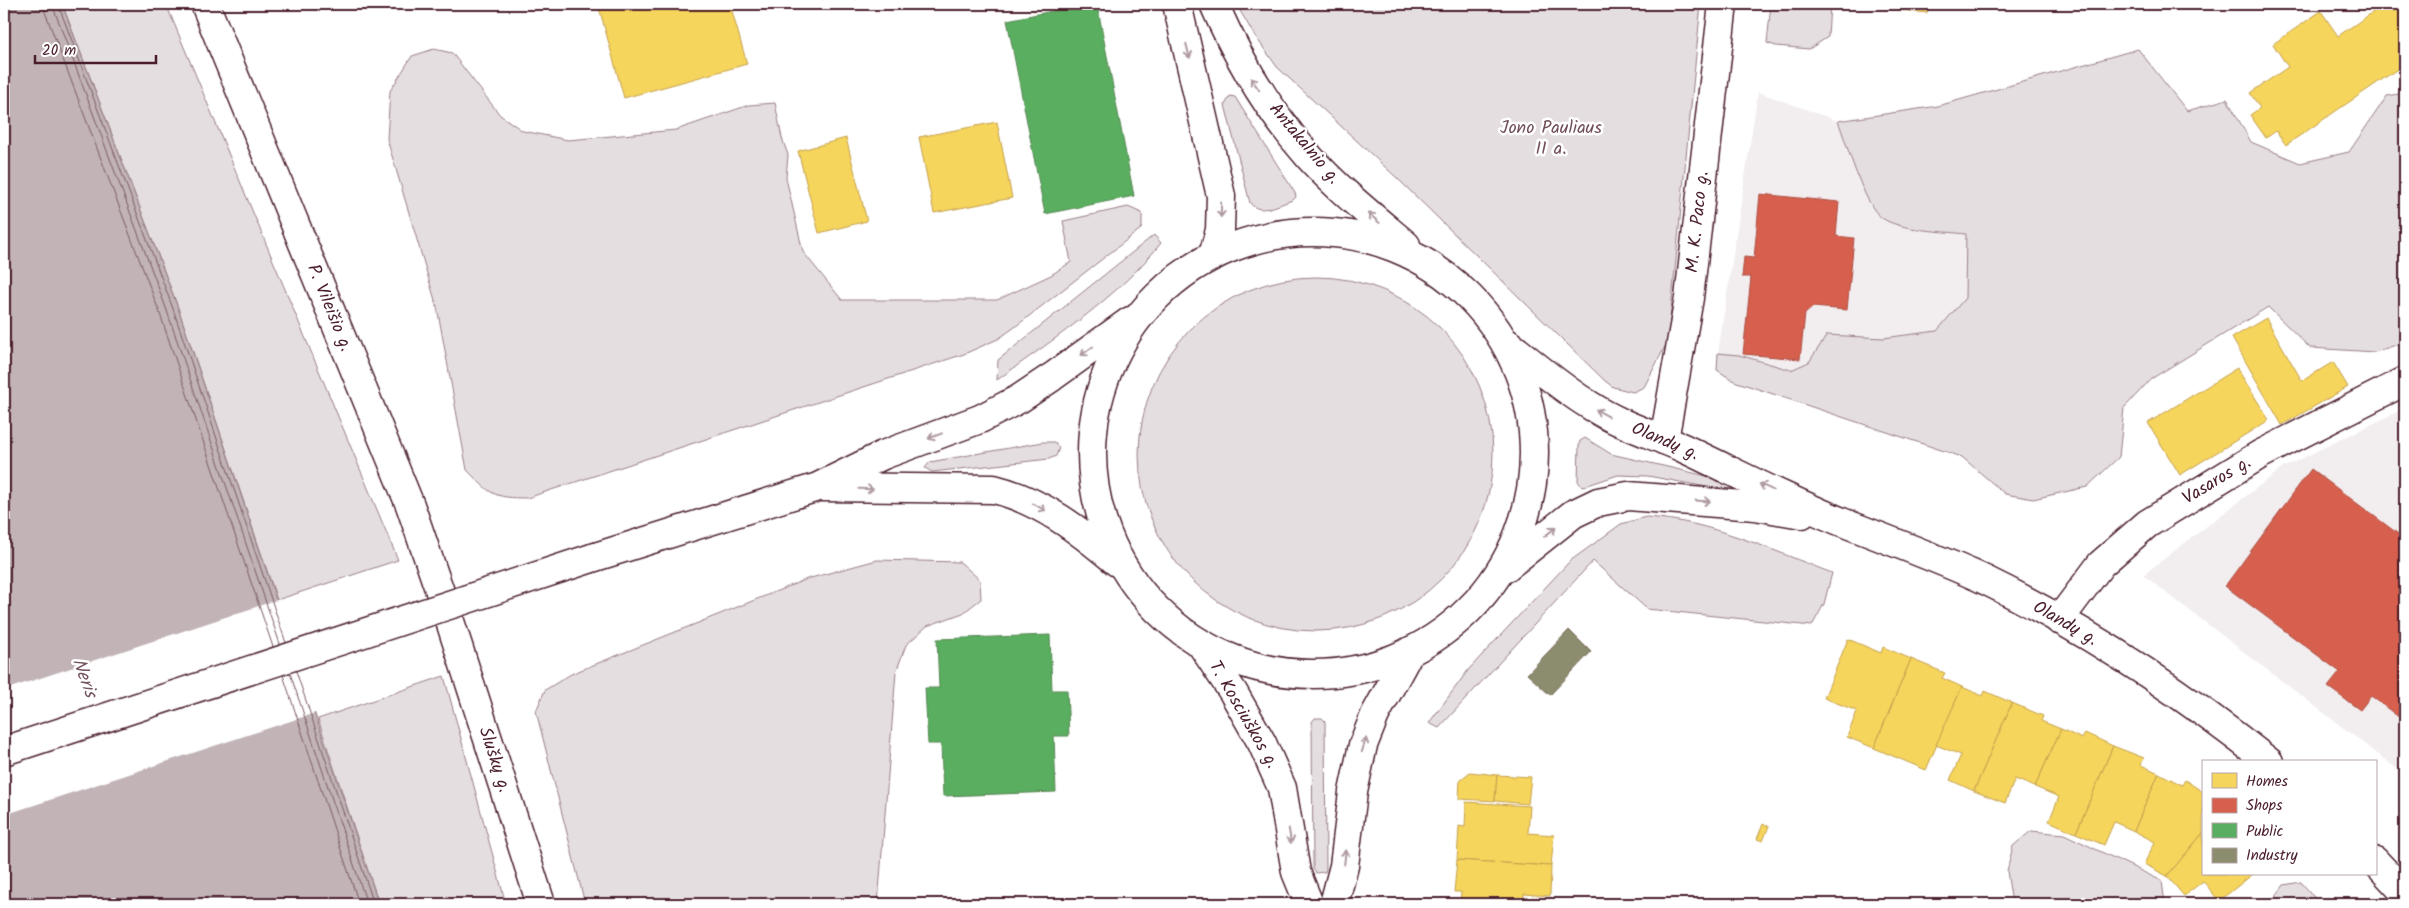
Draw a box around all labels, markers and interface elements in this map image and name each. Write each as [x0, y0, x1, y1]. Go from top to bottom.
scale bar [35, 32, 156, 64]
text: 20 m [42, 39, 76, 63]
one-way arrow [1184, 43, 1193, 59]
one-way arrow [1250, 77, 1260, 91]
street label: Antakalnio g. [1261, 97, 1347, 191]
park label: Jono Pauliaus II a. [1500, 114, 1602, 164]
street label: M. K. Paco g. [1678, 170, 1718, 274]
one-way arrow [1216, 202, 1225, 218]
one-way arrow [1367, 212, 1380, 223]
street label: P. Vileišio g. [298, 260, 360, 356]
one-way arrow [1081, 346, 1095, 356]
one-way arrow [1595, 407, 1610, 417]
street label: Olandų g. [1627, 415, 1703, 469]
one-way arrow [927, 432, 943, 441]
street label: Vasaros g. [2177, 449, 2257, 513]
one-way arrow [1759, 481, 1774, 491]
one-way arrow [858, 484, 874, 493]
one-way arrow [1695, 497, 1711, 506]
one-way arrow [1032, 502, 1047, 512]
one-way arrow [1544, 527, 1557, 538]
street label: Olandų g. [2027, 594, 2103, 654]
water label: Neris [63, 654, 106, 704]
street label: T. Kosciuškos g. [1200, 656, 1286, 774]
street label: Sluškų g. [470, 723, 518, 797]
one-way arrow [1359, 737, 1369, 753]
legend [2202, 760, 2376, 876]
text: Homes [2246, 770, 2289, 794]
text: Shops [2246, 794, 2283, 818]
text: Public [2246, 820, 2283, 844]
one-way arrow [1286, 828, 1296, 844]
text: Industry [2246, 844, 2299, 868]
one-way arrow [1340, 849, 1350, 865]

